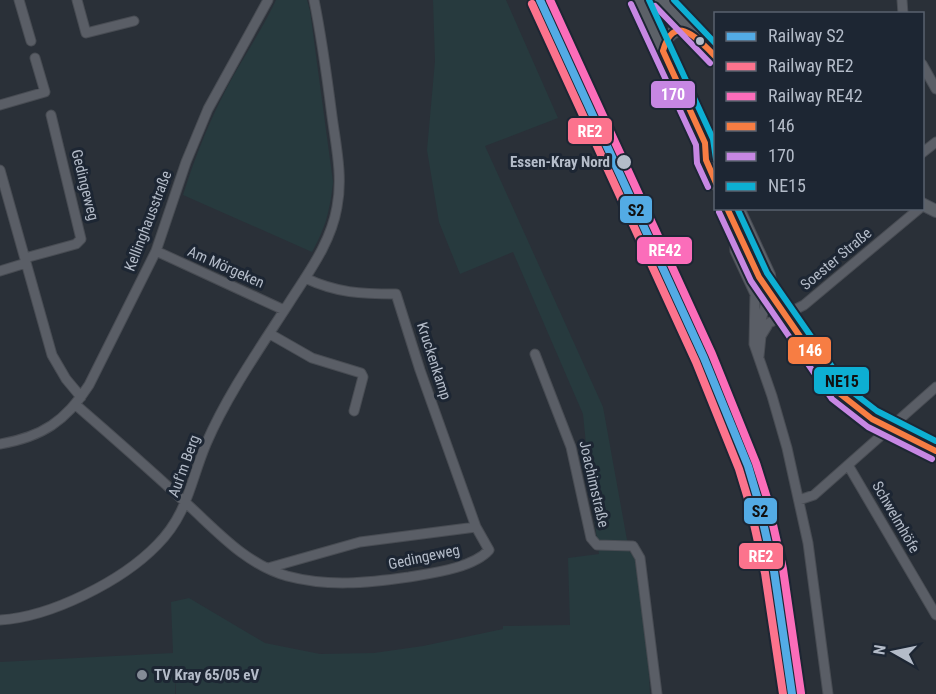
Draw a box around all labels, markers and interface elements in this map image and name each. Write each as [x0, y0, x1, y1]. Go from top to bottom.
legend [714, 12, 924, 210]
text: Railway S2 [768, 25, 845, 46]
unlabelled marker [694, 35, 706, 47]
text: Railway RE2 [768, 55, 854, 76]
line badge: 170 [650, 80, 696, 109]
text: 170 [661, 85, 685, 104]
text: Railway RE42 [768, 85, 863, 106]
text: 146 [768, 115, 795, 136]
line badge: RE2 [567, 117, 613, 145]
text: RE2 [578, 122, 602, 141]
text: 170 [768, 145, 795, 166]
street label: Gedingeweg [67, 148, 103, 222]
place label: Essen-Kray Nord [510, 153, 610, 171]
marker: Essen-Kray Nord [615, 153, 633, 171]
street label: Kellinghausstraße [121, 168, 175, 274]
text: NE15 [768, 175, 806, 196]
line badge: S2 [619, 195, 653, 224]
text: S2 [628, 201, 644, 220]
street label: Soester Straße [797, 224, 875, 294]
line badge: RE42 [636, 236, 693, 265]
text: RE42 [649, 241, 681, 260]
street label: Am Mörgeken [185, 242, 267, 292]
street label: Kruckenkamp [413, 320, 455, 402]
line badge: 146 [787, 336, 832, 365]
text: 146 [798, 341, 822, 360]
line badge: NE15 [813, 366, 870, 395]
text: NE15 [825, 372, 859, 391]
street label: Auf'm Berg [164, 432, 204, 500]
street label: Joachimstraße [575, 439, 613, 529]
street label: Schwelmhöfe [868, 478, 924, 556]
line badge: S2 [743, 497, 778, 525]
text: S2 [752, 502, 768, 521]
street label: Gedingeweg [387, 541, 461, 573]
line badge: RE2 [738, 542, 784, 570]
text: RE2 [749, 547, 773, 566]
north arrow [864, 622, 924, 682]
text: N [870, 643, 890, 656]
place label: TV Kray 65/05 eV [154, 666, 259, 684]
marker: TV Kray 65/05 eV [135, 668, 149, 682]

